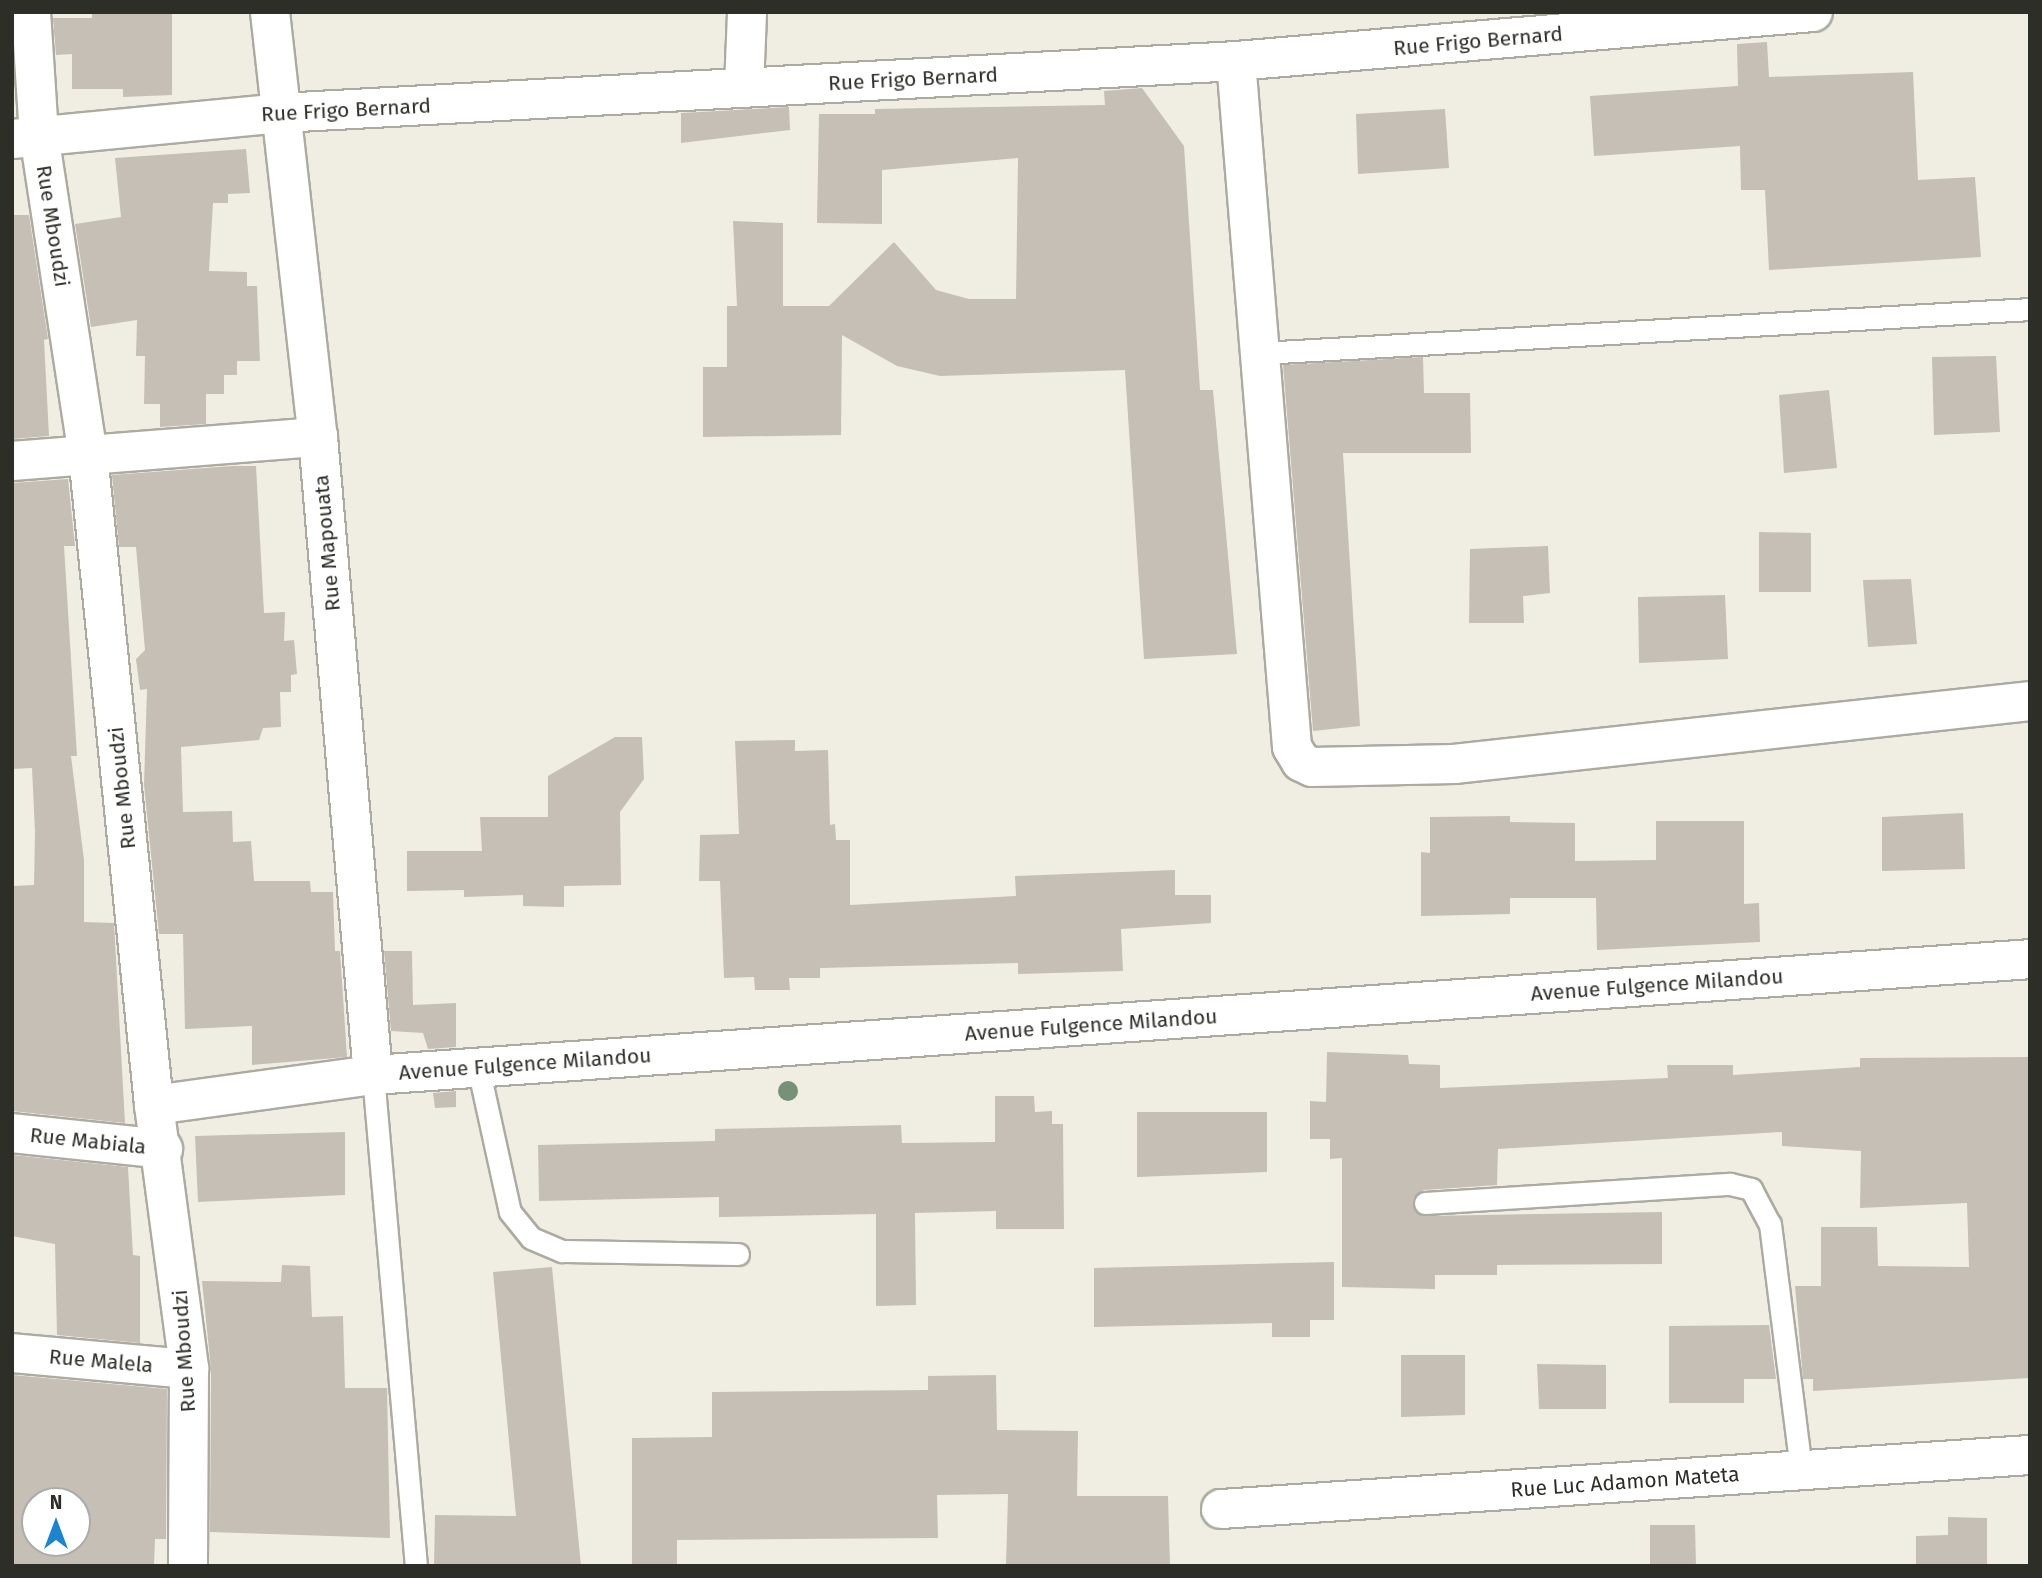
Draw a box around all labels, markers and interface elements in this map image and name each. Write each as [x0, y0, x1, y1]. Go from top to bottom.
street label: Rue Frigo Bernard [1392, 21, 1564, 61]
street label: Rue Frigo Bernard [827, 62, 999, 96]
street label: Rue Frigo Bernard [260, 93, 432, 127]
street label: Rue Mboudzi [31, 163, 75, 289]
street label: Rue Mapouata [308, 474, 346, 612]
street label: Rue Mboudzi [103, 726, 141, 850]
street label: Avenue Fulgence Milandou [1530, 964, 1784, 1006]
street label: Avenue Fulgence Milandou [964, 1004, 1218, 1046]
street label: Avenue Fulgence Milandou [398, 1043, 652, 1085]
street label: Rue Mabiala [29, 1122, 147, 1160]
street label: Rue Mboudzi [167, 1289, 201, 1413]
street label: Rue Malela [48, 1344, 154, 1378]
street label: Rue Luc Adamon Mateta [1510, 1461, 1740, 1503]
north arrow [21, 1487, 91, 1557]
text: N [50, 1491, 62, 1514]

